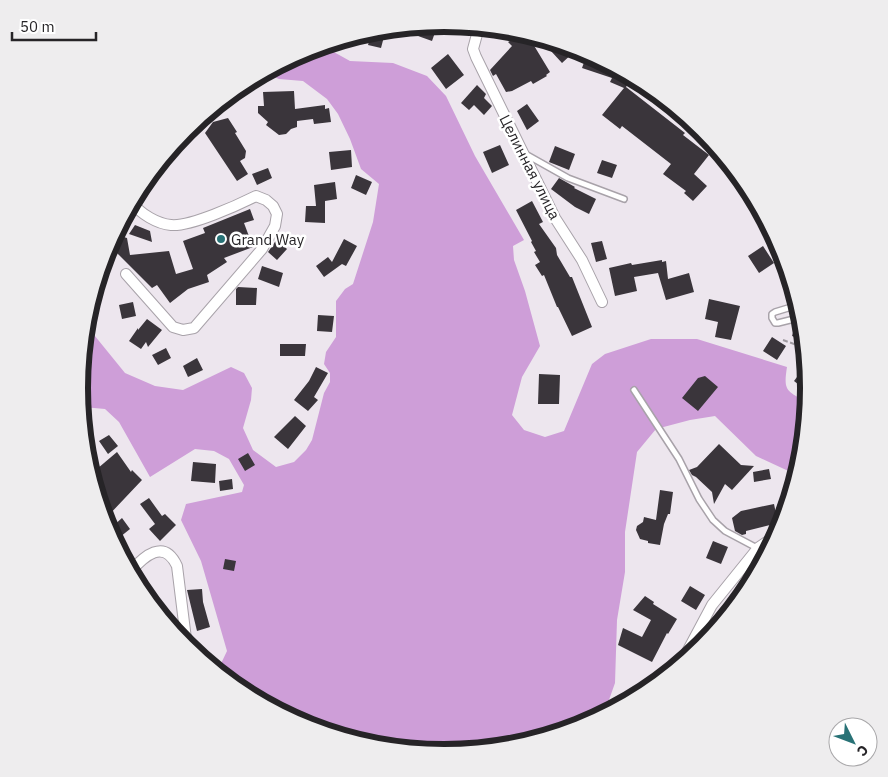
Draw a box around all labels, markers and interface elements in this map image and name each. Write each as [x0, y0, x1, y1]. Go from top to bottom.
scale bar [12, 10, 96, 42]
text: 50 m [20, 17, 55, 36]
street label: Целинная улица [495, 111, 565, 223]
place label: Grand Way [231, 230, 305, 249]
marker: Grand Way [215, 233, 227, 245]
north arrow [828, 717, 878, 767]
text: С [853, 741, 872, 760]

